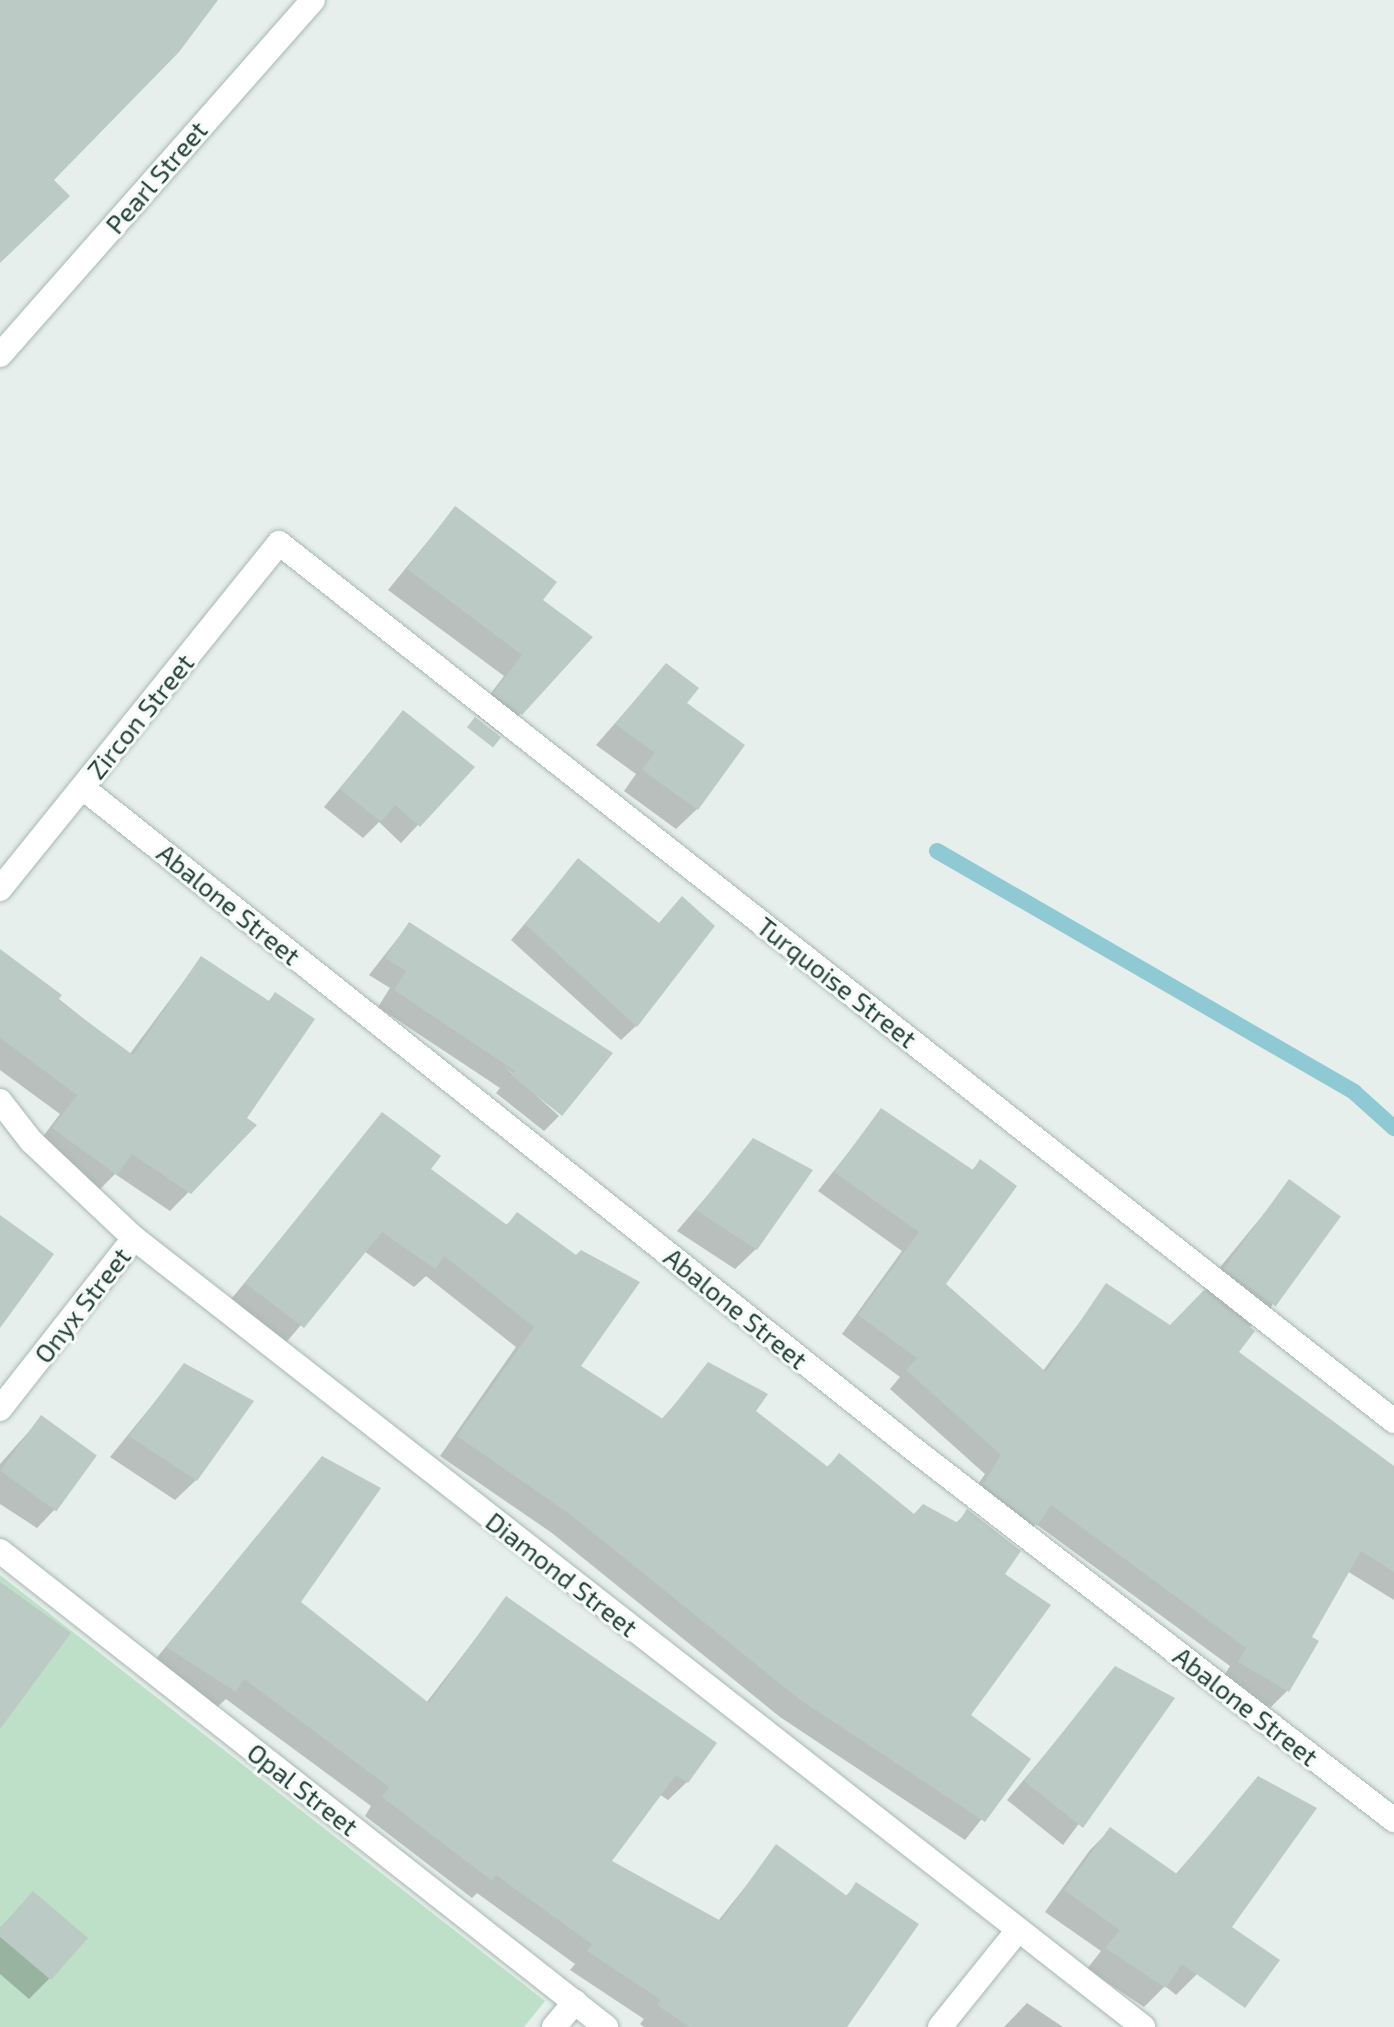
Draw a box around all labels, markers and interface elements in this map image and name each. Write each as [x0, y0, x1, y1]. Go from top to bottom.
street label: Pearl Street [98, 114, 214, 240]
street label: Zircon Street [80, 647, 200, 785]
street label: Abalone Street [151, 837, 307, 971]
street label: Turquoise Street [751, 910, 923, 1054]
street label: Onyx Street [27, 1241, 137, 1369]
street label: Abalone Street [658, 1241, 814, 1375]
street label: Diamond Street [480, 1505, 644, 1643]
street label: Abalone Street [1167, 1640, 1325, 1772]
street label: Opal Street [241, 1736, 365, 1842]

